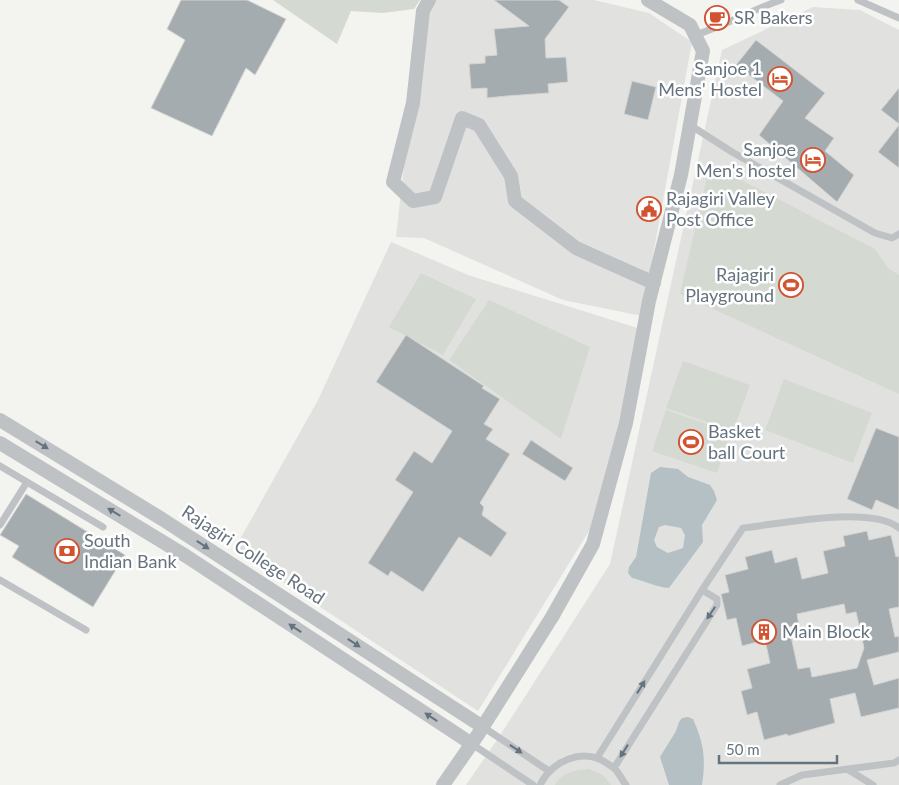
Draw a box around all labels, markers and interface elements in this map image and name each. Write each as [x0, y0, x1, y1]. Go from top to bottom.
cafe icon: SR Bakers [704, 5, 730, 31]
place label: SR Bakers [734, 6, 813, 28]
place label: Sanjoe 1 Mens' Hostel [658, 57, 762, 100]
hotel icon: Sanjoe 1 Mens' Hostel [767, 66, 793, 92]
place label: Sanjoe Men's hostel [696, 138, 796, 181]
hotel icon: Sanjoe Men's hostel [800, 147, 826, 173]
place label: Rajagiri Valley Post Office [666, 187, 775, 230]
public building icon: Rajagiri Valley Post Office [636, 196, 662, 222]
place label: Rajagiri Playground [685, 263, 774, 306]
sports icon: Rajagiri Playground [778, 272, 804, 298]
place label: Basket ball Court [708, 420, 786, 463]
sports icon: Basket ball Court [678, 429, 704, 455]
one-way arrow [35, 440, 48, 450]
street label: Rajagiri College Road [178, 500, 329, 609]
one-way arrow [108, 508, 121, 517]
place label: South Indian Bank [84, 529, 177, 572]
bank icon: South Indian Bank [54, 538, 80, 564]
one-way arrow [196, 540, 209, 550]
one-way arrow [706, 607, 716, 620]
building icon: Main Block [751, 619, 777, 645]
place label: Main Block [782, 620, 871, 642]
one-way arrow [289, 623, 302, 633]
one-way arrow [347, 638, 361, 648]
one-way arrow [637, 680, 646, 694]
one-way arrow [424, 713, 438, 722]
scale bar [719, 732, 836, 764]
text: 50 m [726, 740, 760, 758]
one-way arrow [509, 744, 523, 753]
one-way arrow [620, 744, 629, 757]

